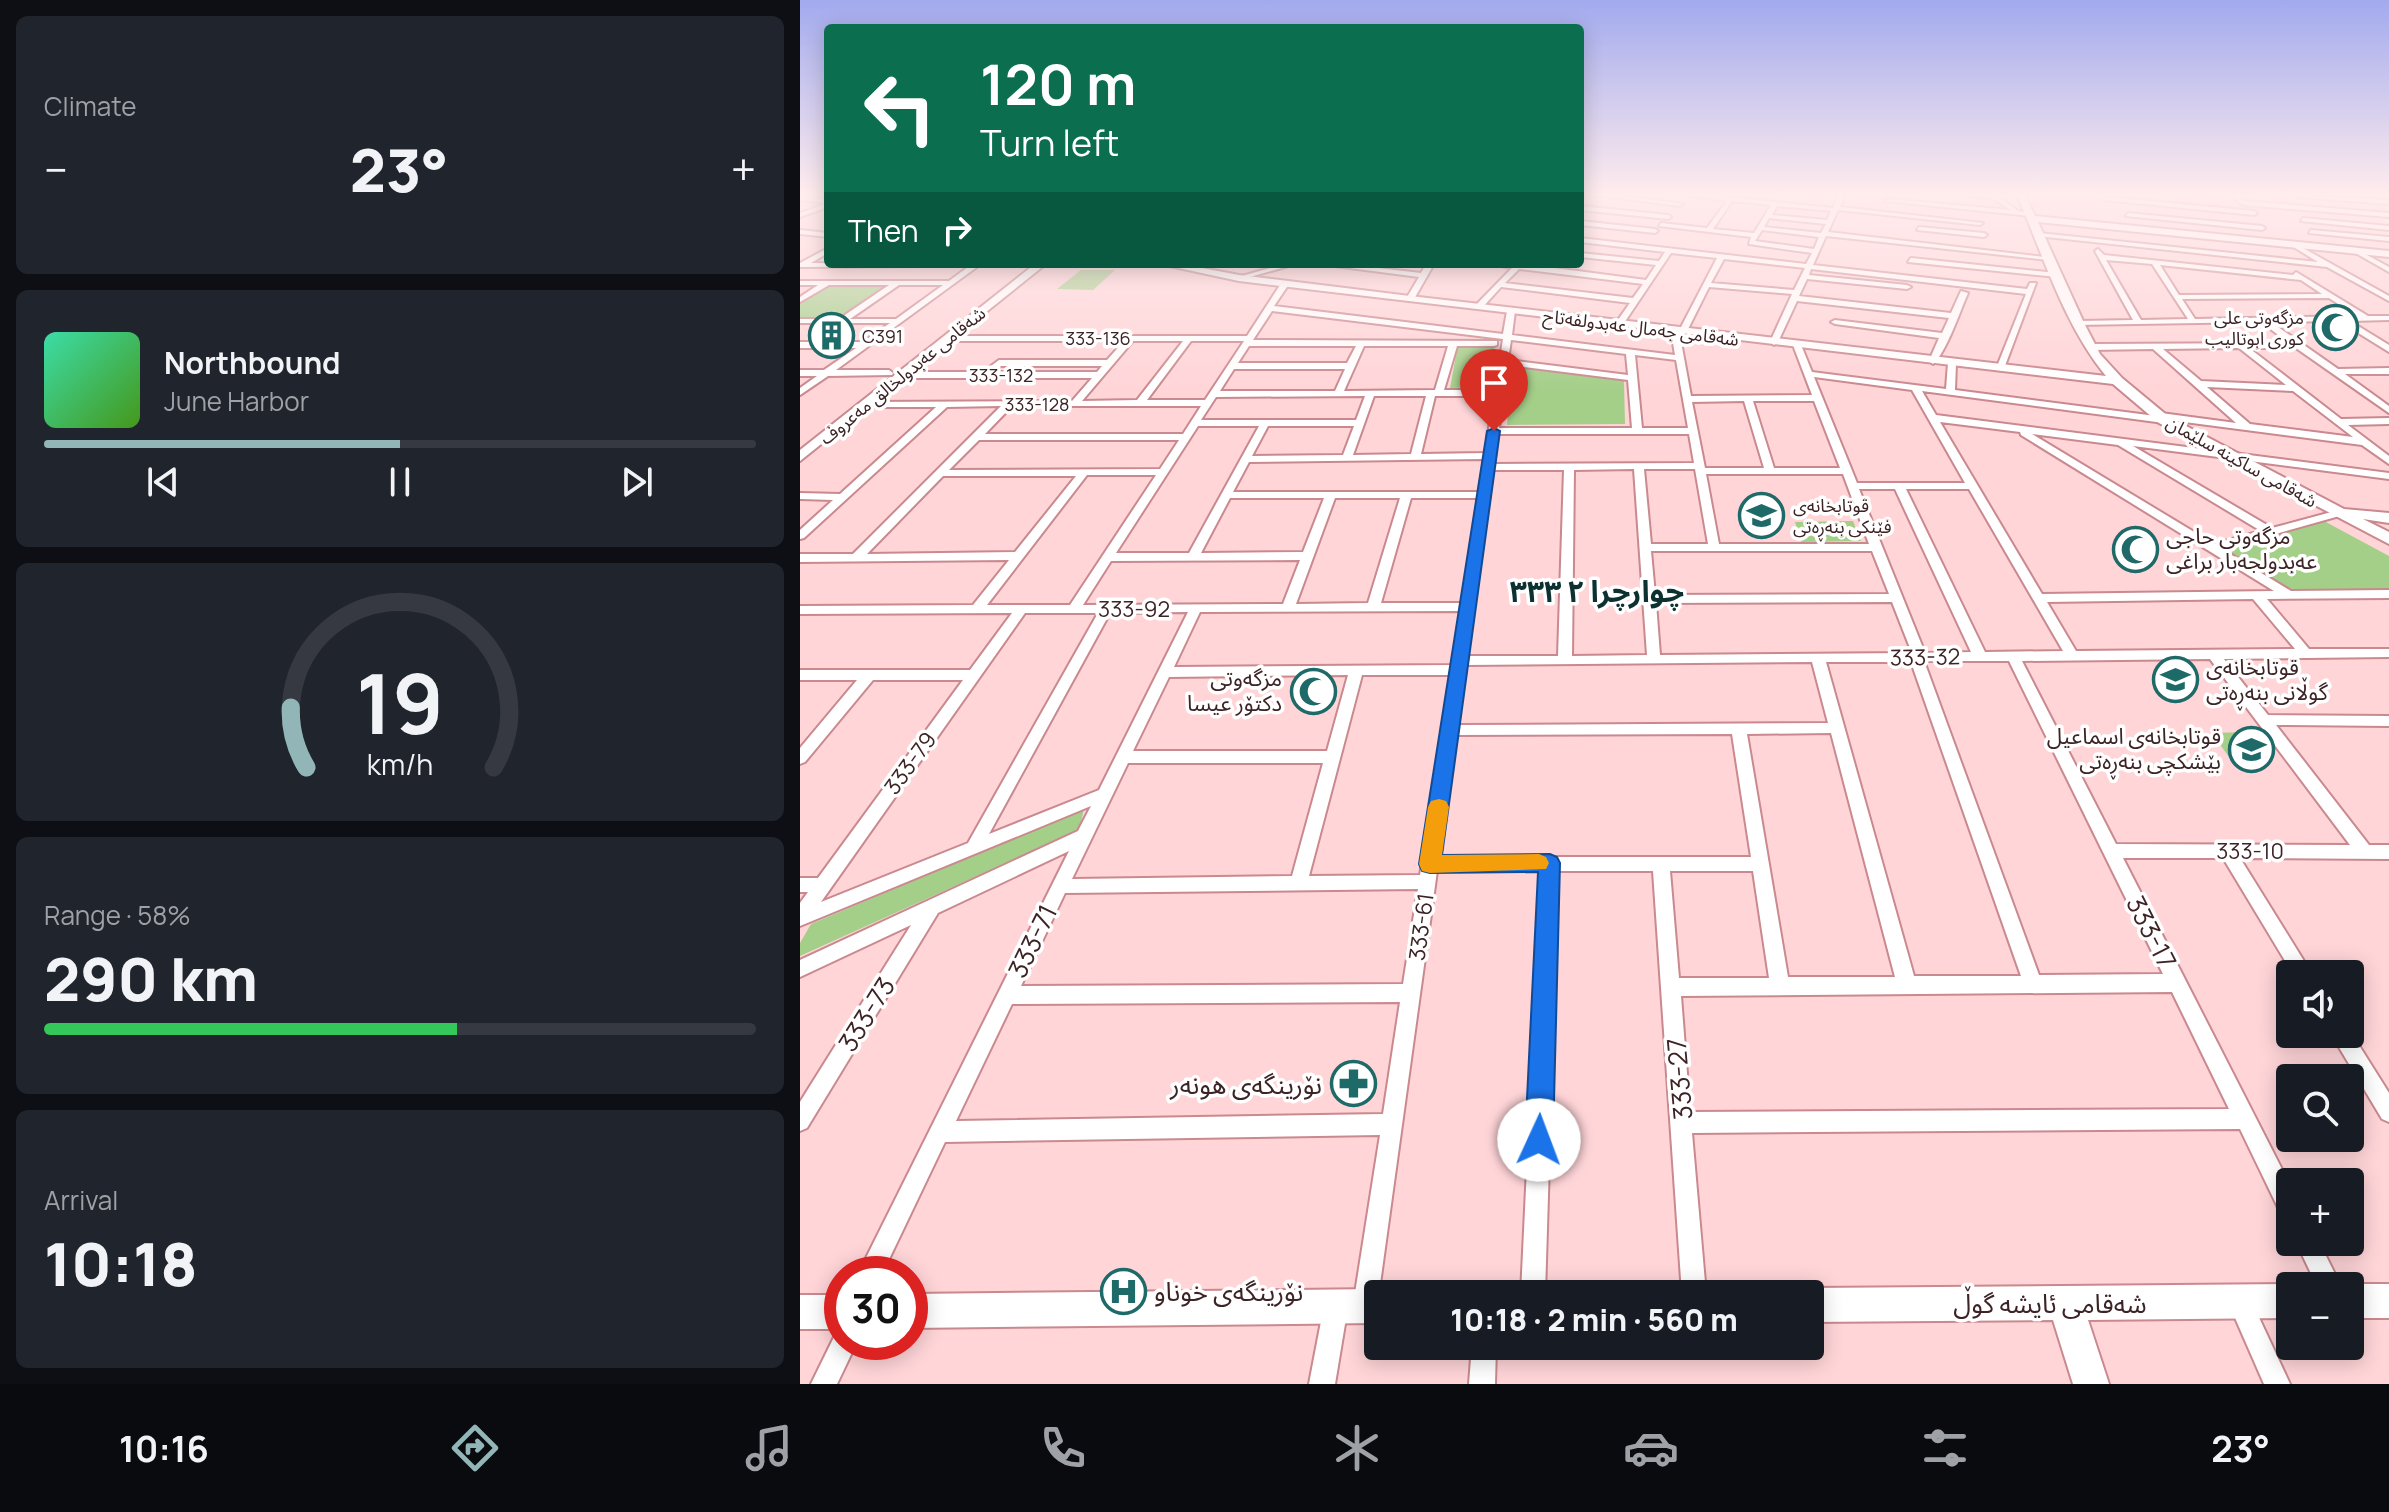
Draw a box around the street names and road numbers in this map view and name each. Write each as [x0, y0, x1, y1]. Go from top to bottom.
street label: شەقامی عەبدولخالق مەعروف [814, 301, 990, 449]
street label: شەقامی جەمال عەبدولفەتاح [1541, 303, 1740, 353]
street label: 333-136 [1065, 326, 1131, 350]
street label: 333-132 [969, 363, 1033, 387]
street label: 333-128 [1004, 392, 1070, 416]
street label: شەقامی ساکینە سلێمان [2162, 410, 2322, 512]
street label: 333-92 [1098, 594, 1170, 624]
street label: 333-32 [1890, 641, 1960, 673]
street label: 333-79 [877, 726, 943, 800]
street label: 333-10 [2216, 836, 2284, 866]
street label: 333-17 [2118, 889, 2186, 975]
street label: 333-61 [1401, 891, 1441, 963]
street label: 333-71 [999, 898, 1065, 984]
street label: 333-73 [829, 970, 903, 1058]
street label: 333-27 [1657, 1037, 1701, 1121]
street label: شەقامی ئایشە گوڵ [1953, 1285, 2147, 1321]

